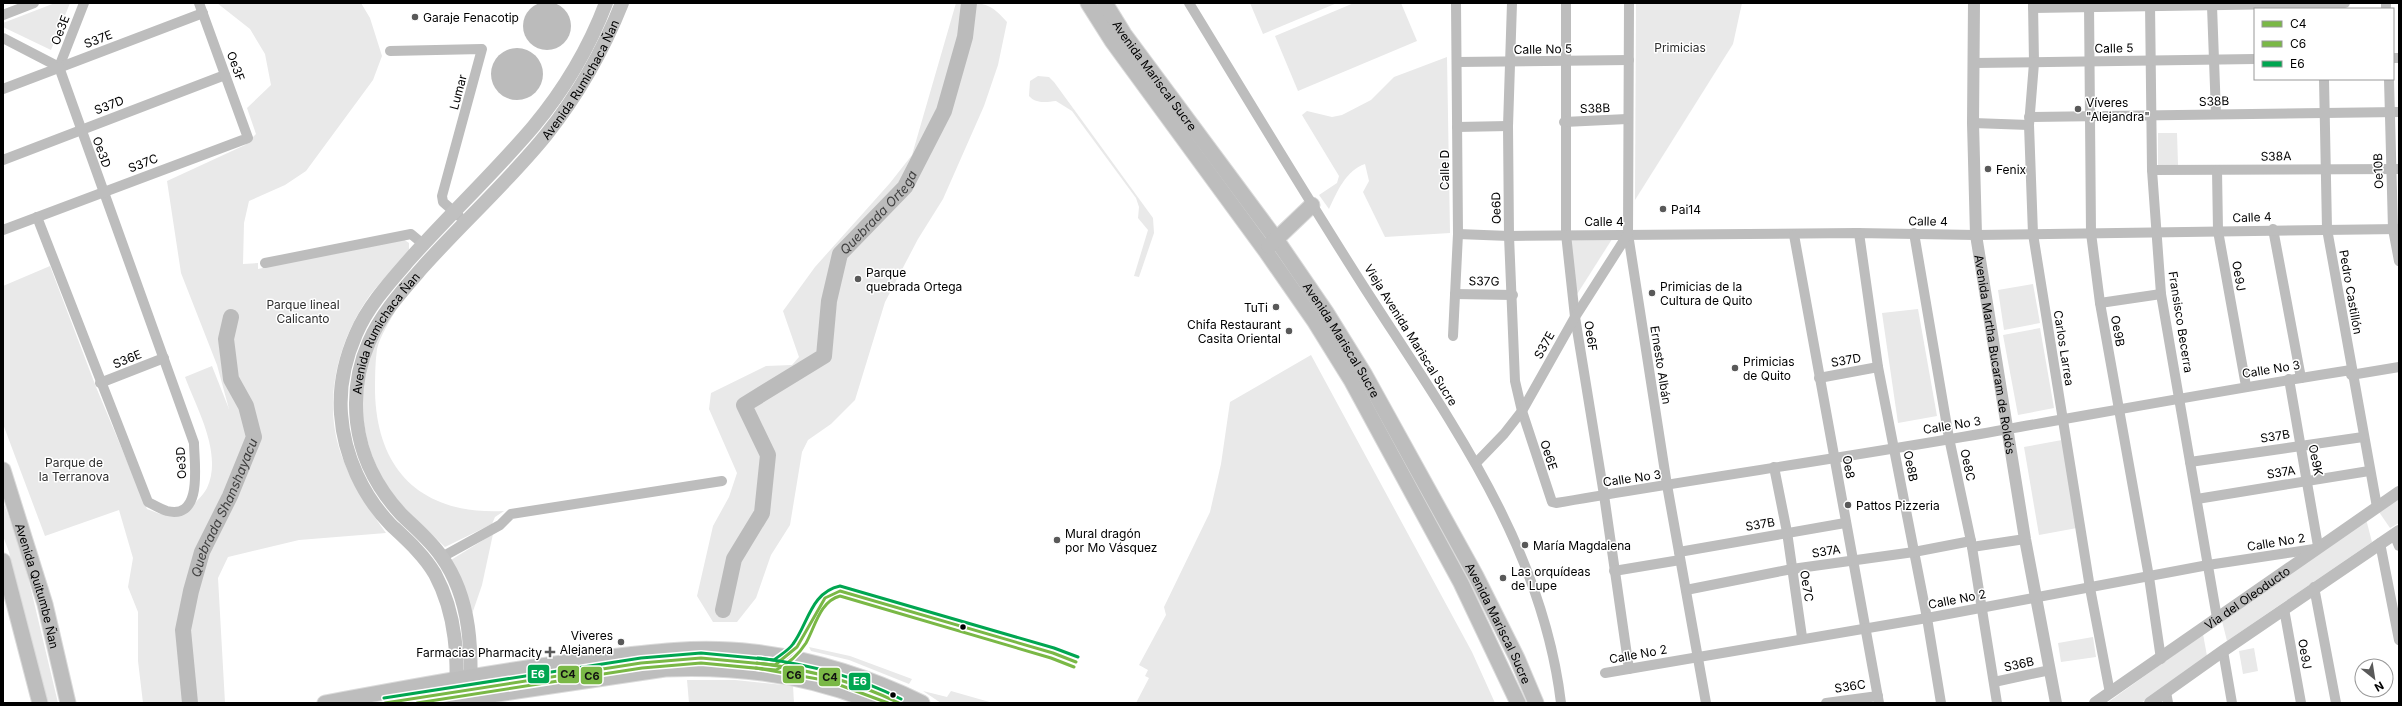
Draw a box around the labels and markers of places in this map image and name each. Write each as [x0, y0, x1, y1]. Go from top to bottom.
place label: Garaje Fenacotip [423, 10, 519, 25]
marker: Garaje Fenacotip [410, 12, 420, 22]
place label: Víveres "Alejandra" [2086, 95, 2150, 124]
marker: Víveres "Alejandra" [2073, 104, 2083, 114]
place label: Fenix [1996, 162, 2027, 177]
marker: Fenix [1983, 164, 1993, 174]
place label: Pai14 [1671, 202, 1701, 217]
marker: Pai14 [1658, 204, 1668, 214]
place label: Parque quebrada Ortega [866, 265, 962, 294]
marker: Parque quebrada Ortega [853, 274, 863, 284]
place label: Primicias de la Cultura de Quito [1660, 279, 1753, 308]
marker: Primicias de la Cultura de Quito [1647, 288, 1657, 298]
place label: TuTi [1244, 300, 1268, 315]
marker: TuTi [1271, 302, 1281, 312]
place label: Chifa Restaurant Casita Oriental [1187, 317, 1281, 346]
marker: Chifa Restaurant Casita Oriental [1284, 326, 1294, 336]
place label: Primicias de Quito [1743, 354, 1795, 383]
marker: Primicias de Quito [1730, 363, 1740, 373]
place label: Pattos Pizzeria [1856, 498, 1940, 513]
marker: Pattos Pizzeria [1843, 500, 1853, 510]
place label: Mural dragón por Mo Vásquez [1065, 526, 1157, 555]
marker: Mural dragón por Mo Vásquez [1052, 535, 1062, 545]
place label: María Magdalena [1533, 538, 1631, 553]
marker: María Magdalena [1520, 540, 1530, 550]
place label: Las orquídeas de Lupe [1511, 564, 1591, 593]
marker: Las orquídeas de Lupe [1498, 573, 1508, 583]
unlabelled marker [958, 622, 968, 632]
place label: Viveres Alejanera [560, 628, 613, 657]
marker: Viveres Alejanera [616, 637, 626, 647]
place label: Farmacias Pharmacity [416, 645, 542, 660]
marker: Farmacias Pharmacity [545, 647, 555, 657]
unlabelled marker [888, 690, 898, 700]

